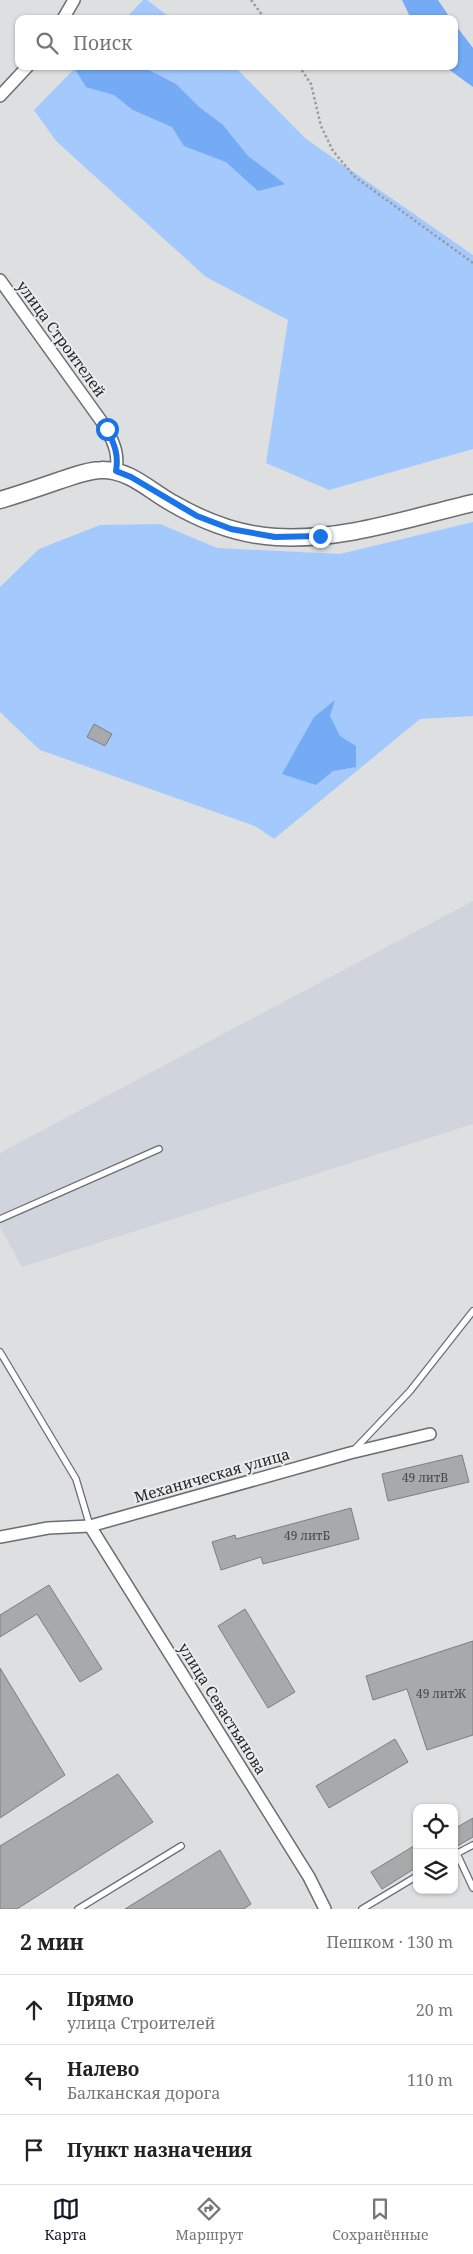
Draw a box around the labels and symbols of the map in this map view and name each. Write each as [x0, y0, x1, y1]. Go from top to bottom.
street label: улица Строителей [13, 276, 111, 401]
route start [96, 418, 119, 441]
route end [309, 525, 332, 548]
street label: Механическая улица [132, 1443, 292, 1507]
house number: 49 литВ [402, 1469, 448, 1486]
house number: 49 литБ [284, 1527, 330, 1544]
street label: улица Севастьянова [174, 1639, 272, 1778]
house number: 49 литЖ [416, 1685, 466, 1702]

